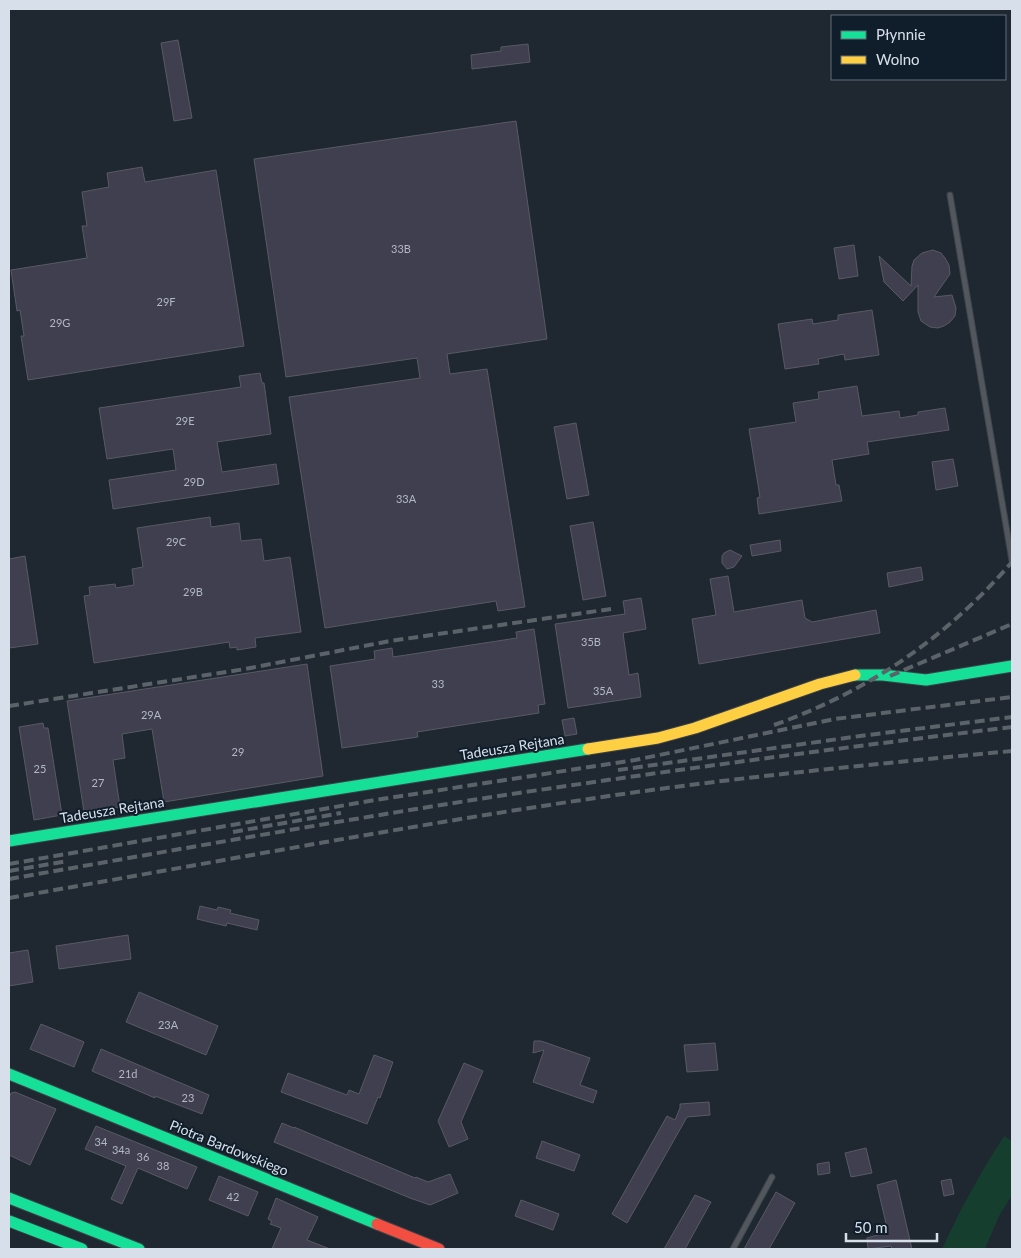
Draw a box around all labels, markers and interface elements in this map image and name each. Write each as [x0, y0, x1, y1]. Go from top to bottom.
legend [831, 15, 1006, 80]
text: Płynnie [876, 25, 926, 43]
text: Wolno [876, 50, 920, 68]
house number: 33B [391, 242, 411, 255]
house number: 29F [157, 295, 175, 308]
house number: 29G [50, 316, 70, 329]
house number: 29E [175, 414, 195, 427]
house number: 29D [183, 475, 205, 488]
house number: 33A [396, 492, 417, 505]
house number: 29C [166, 535, 187, 548]
house number: 29B [183, 585, 203, 598]
house number: 35B [581, 635, 601, 648]
house number: 33 [432, 677, 444, 690]
house number: 35A [593, 684, 614, 697]
house number: 29A [141, 708, 162, 721]
street label: Tadeusza Rejtana [459, 730, 565, 763]
house number: 29 [232, 745, 244, 758]
house number: 25 [34, 762, 46, 775]
house number: 27 [92, 776, 104, 789]
street label: Tadeusza Rejtana [59, 793, 165, 826]
house number: 23A [158, 1018, 179, 1031]
house number: 21d [119, 1067, 137, 1080]
house number: 23 [182, 1091, 194, 1104]
street label: Piotra Bardowskiego [167, 1116, 291, 1179]
house number: 34 [95, 1135, 108, 1148]
house number: 34a [112, 1143, 130, 1156]
house number: 36 [137, 1150, 149, 1163]
house number: 38 [157, 1159, 169, 1172]
house number: 42 [227, 1190, 239, 1203]
scale bar [846, 1210, 937, 1242]
text: 50 m [854, 1218, 888, 1236]

